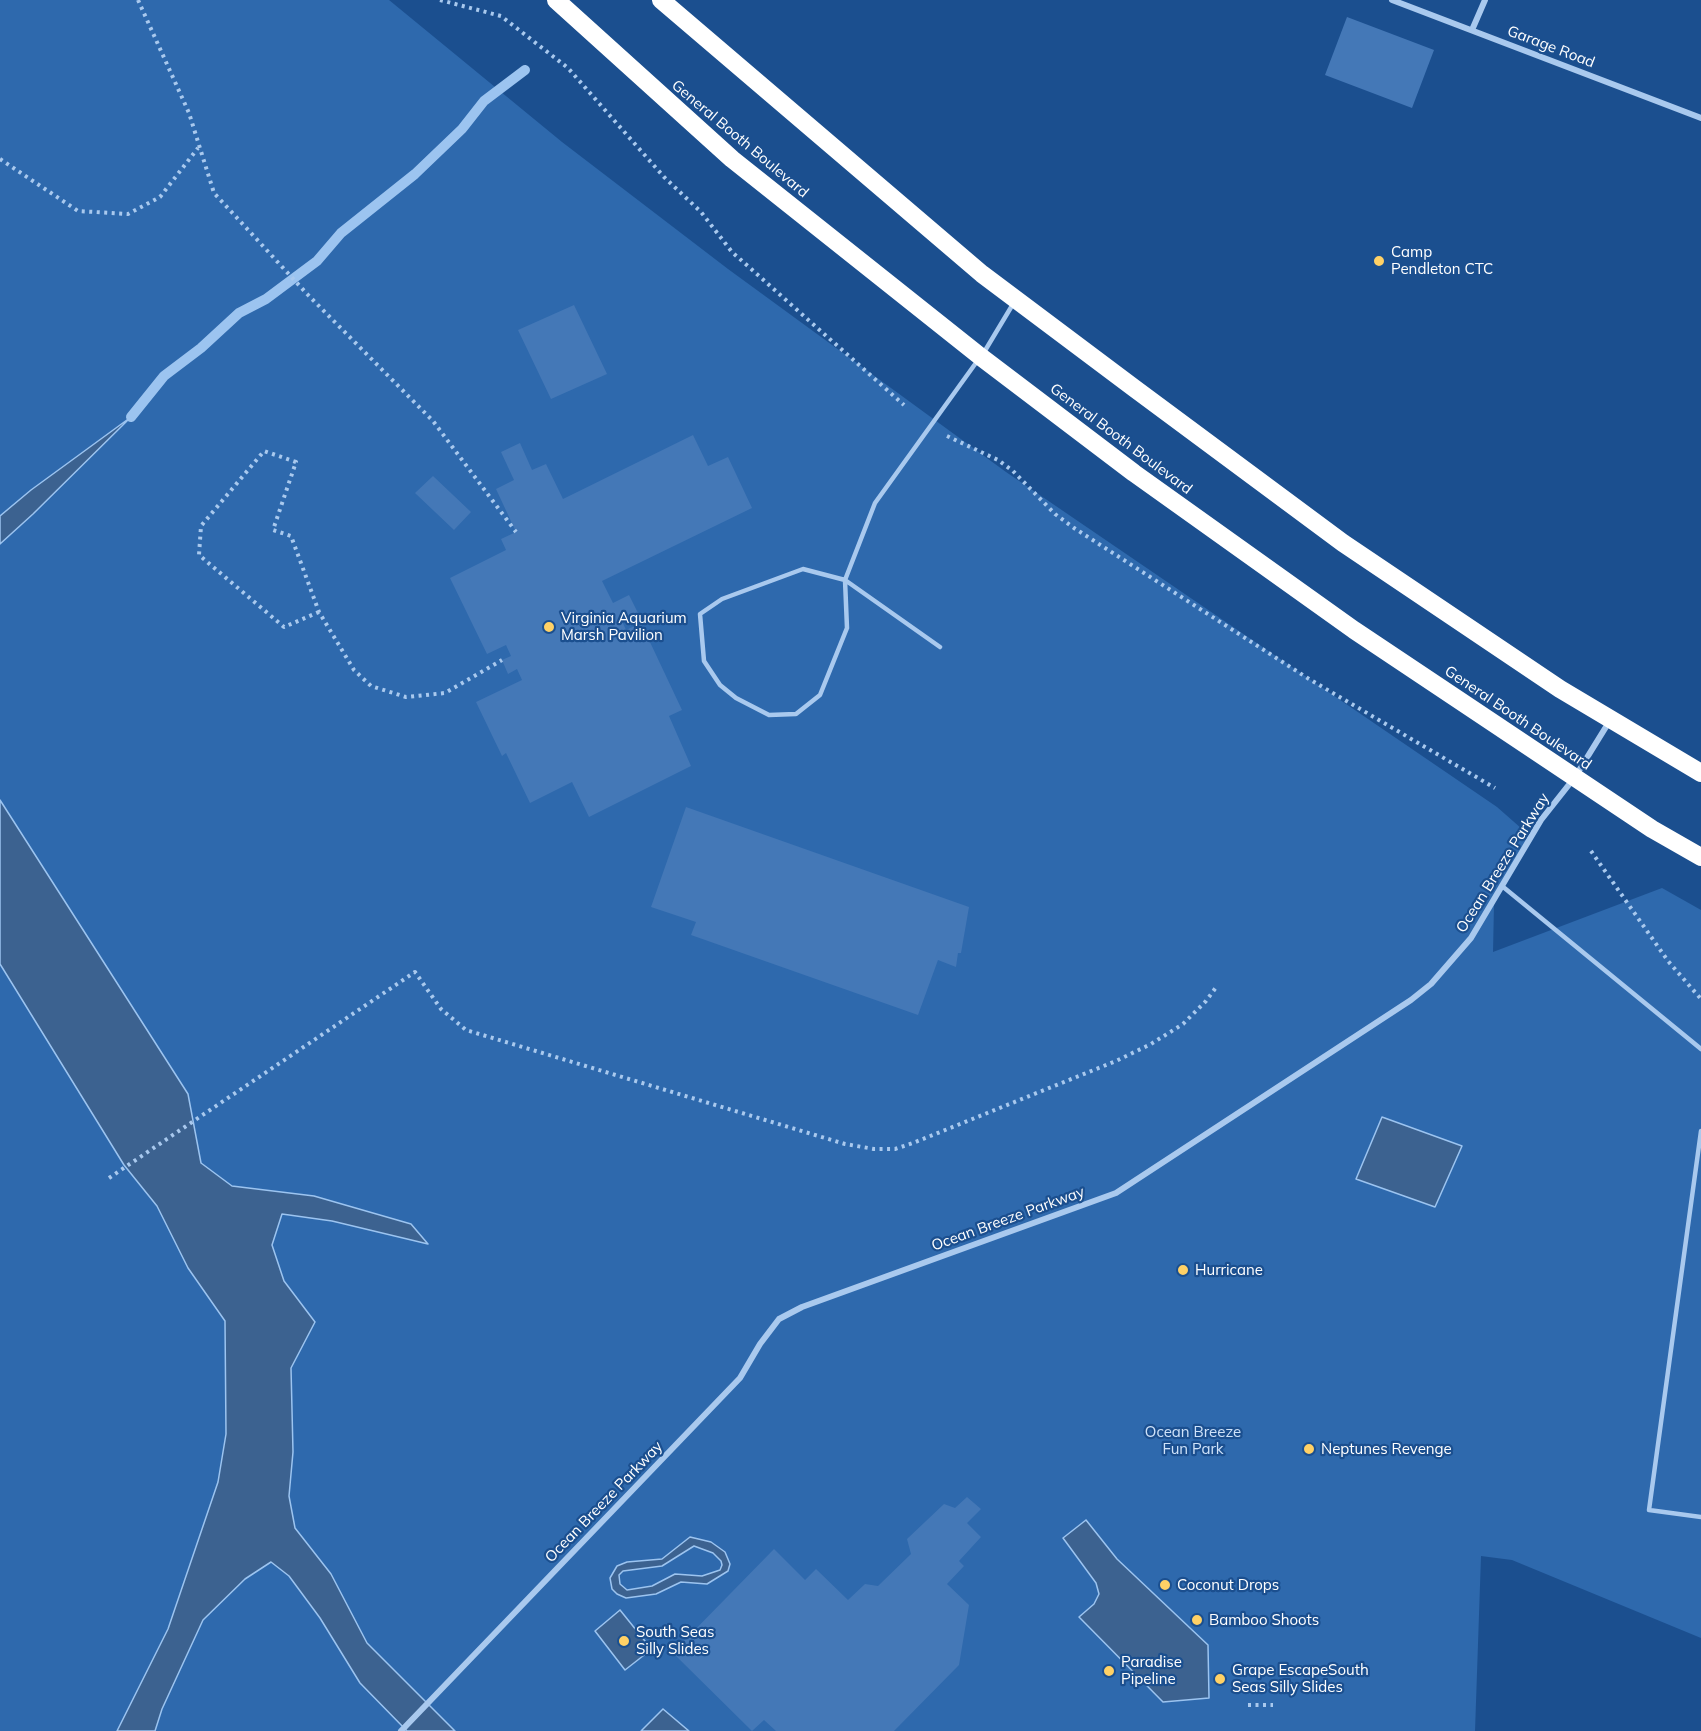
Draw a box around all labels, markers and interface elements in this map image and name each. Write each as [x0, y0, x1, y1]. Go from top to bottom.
street label: Garage Road [1505, 22, 1597, 72]
street label: General Booth Boulevard [668, 76, 812, 202]
place label: Camp Pendleton CTC [1391, 243, 1493, 278]
marker: Camp Pendleton CTC [1372, 254, 1386, 268]
street label: General Booth Boulevard [1046, 380, 1196, 498]
place label: Virginia Aquarium Marsh Pavilion [561, 609, 687, 644]
marker: Virginia Aquarium Marsh Pavilion [542, 620, 556, 634]
street label: General Booth Boulevard [1441, 662, 1595, 774]
street label: Ocean Breeze Parkway [1453, 790, 1553, 936]
street label: Ocean Breeze Parkway [929, 1183, 1087, 1255]
place label: Hurricane [1195, 1261, 1263, 1279]
marker: Hurricane [1176, 1263, 1190, 1277]
park label: Ocean Breeze Fun Park [1145, 1423, 1241, 1458]
street label: Ocean Breeze Parkway [541, 1438, 667, 1566]
place label: Neptunes Revenge [1321, 1440, 1452, 1458]
marker: Neptunes Revenge [1302, 1442, 1316, 1456]
place label: Coconut Drops [1177, 1576, 1279, 1594]
marker: Coconut Drops [1158, 1578, 1172, 1592]
place label: Bamboo Shoots [1209, 1611, 1319, 1629]
marker: Bamboo Shoots [1190, 1613, 1204, 1627]
place label: South Seas Silly Slides [636, 1623, 714, 1658]
marker: South Seas Silly Slides [617, 1634, 631, 1648]
place label: Paradise Pipeline [1121, 1653, 1182, 1688]
place label: Grape EscapeSouth Seas Silly Slides [1232, 1661, 1369, 1696]
marker: Paradise Pipeline [1102, 1664, 1116, 1678]
marker: Grape EscapeSouth Seas Silly Slides [1213, 1672, 1227, 1686]

